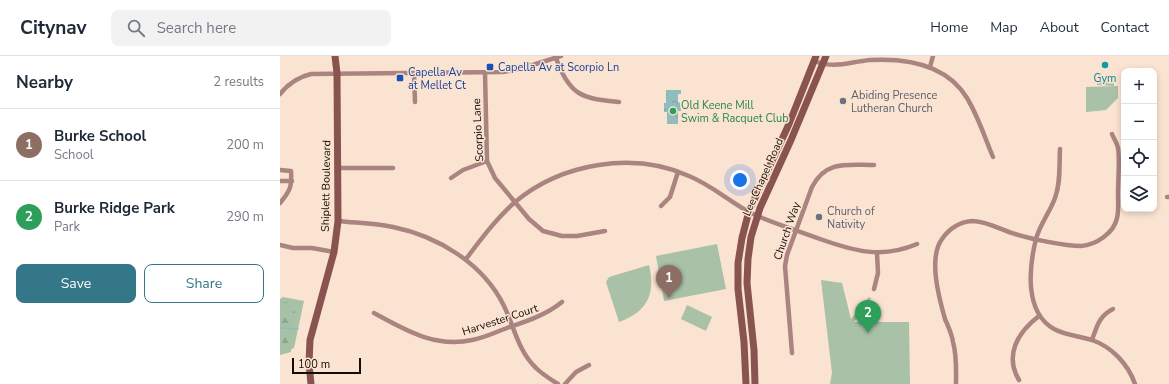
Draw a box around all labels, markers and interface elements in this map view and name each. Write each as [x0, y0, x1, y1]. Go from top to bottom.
search box [111, 10, 391, 46]
text: Citynav [20, 15, 87, 41]
icon: search [125, 17, 147, 39]
text: Search here [157, 18, 236, 38]
text: Home [930, 18, 968, 37]
text: Map [990, 18, 1018, 37]
text: About [1040, 18, 1079, 37]
text: Contact [1101, 18, 1149, 37]
place label: Capella Av at Scorpio Ln [498, 60, 619, 75]
marker: Gym [1100, 60, 1110, 70]
marker: Capella Av at Scorpio Ln [485, 62, 495, 72]
place label: Capella Av at Mellet Ct [408, 65, 466, 93]
map controls [1121, 68, 1157, 212]
button: + [1121, 68, 1157, 104]
text: Nearby [16, 71, 73, 94]
place label: Gym [1093, 71, 1117, 86]
text: 2 results [213, 73, 264, 91]
marker: Capella Av at Mellet Ct [395, 73, 405, 83]
place label: Abiding Presence Lutheran Church [851, 88, 937, 116]
marker: Abiding Presence Lutheran Church [838, 96, 848, 106]
street label: Scorpio Lane [469, 98, 487, 162]
place label: Old Keene Mill Swim & Racquet Club [681, 98, 789, 126]
button: − [1121, 104, 1157, 140]
marker: Old Keene Mill Swim & Racquet Club [668, 106, 678, 116]
text: Burke School [54, 126, 146, 146]
text: 1 [25, 136, 33, 154]
text: 200 m [226, 136, 264, 154]
street label: Lee Chapel Road [739, 136, 787, 218]
street label: Shiplett Boulevard [318, 140, 334, 232]
button: locate [1121, 140, 1157, 176]
text: School [54, 146, 94, 164]
your location [730, 170, 750, 190]
button: layers [1121, 176, 1157, 212]
text: Burke Ridge Park [54, 198, 175, 218]
street label: Church Way [770, 200, 804, 262]
place label: Church of Nativity [827, 204, 875, 232]
text: 2 [25, 208, 33, 226]
text: 290 m [226, 208, 264, 226]
marker: Church of Nativity [814, 212, 824, 222]
text: Park [54, 218, 80, 236]
button: Save [16, 264, 136, 303]
button: Share [144, 264, 264, 303]
pin: 1 [656, 265, 682, 298]
pin: 2 [855, 300, 881, 333]
street label: Harvester Court [460, 301, 540, 339]
scale bar [292, 356, 361, 375]
text: 100 m [298, 357, 330, 372]

